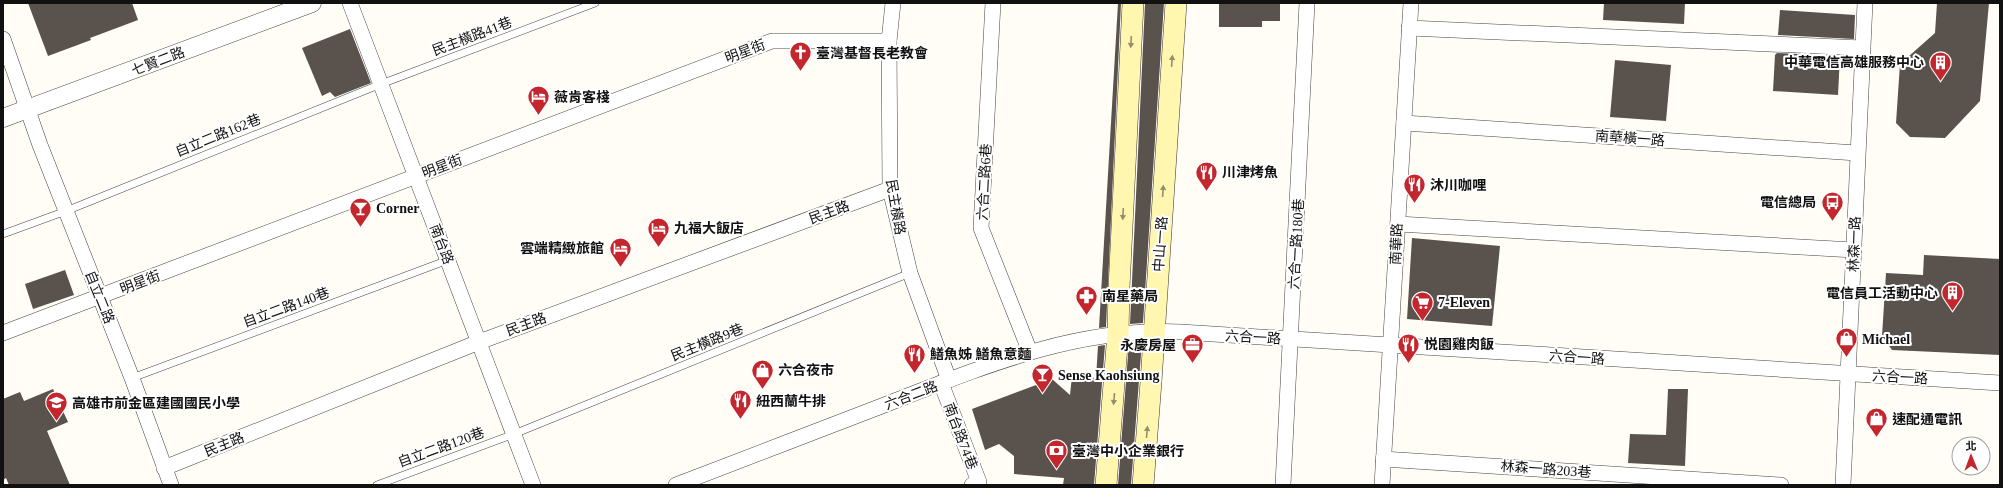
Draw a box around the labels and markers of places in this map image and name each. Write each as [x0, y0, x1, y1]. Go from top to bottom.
church icon: 臺灣基督長老教會 [788, 40, 814, 73]
place label: 臺灣基督長老教會 [816, 45, 928, 61]
building icon: 中華電信高雄服務中心 [1927, 49, 1953, 82]
place label: 中華電信高雄服務中心 [1784, 54, 1924, 70]
hotel icon: 薇肯客棧 [525, 84, 551, 117]
place label: 薇肯客棧 [554, 89, 610, 105]
restaurant icon: 川津烤魚 [1194, 159, 1220, 192]
place label: 川津烤魚 [1222, 165, 1278, 180]
restaurant icon: 沐川咖哩 [1402, 172, 1428, 205]
place label: 沐川咖哩 [1430, 177, 1487, 193]
bus stop icon: 電信總局 [1819, 189, 1845, 222]
bar icon: Corner [348, 195, 374, 228]
place label: 電信總局 [1760, 195, 1816, 210]
place label: Corner [376, 201, 420, 216]
hotel icon: 九福大飯店 [646, 215, 672, 248]
place label: 九福大飯店 [674, 220, 744, 236]
hotel icon: 雲端精緻旅館 [607, 235, 633, 268]
place label: 雲端精緻旅館 [520, 240, 604, 256]
building icon: 電信員工活動中心 [1940, 280, 1966, 313]
pharmacy icon: 南星藥局 [1073, 283, 1099, 316]
place label: 電信員工活動中心 [1826, 285, 1938, 301]
place label: 南星藥局 [1102, 289, 1158, 304]
supermarket icon: 7-Eleven [1409, 289, 1435, 322]
place label: 7-Eleven [1438, 295, 1490, 310]
shop icon: Michael [1834, 326, 1860, 359]
restaurant icon: 悦園雞肉飯 [1396, 331, 1422, 364]
office icon: 永慶房屋 [1179, 332, 1205, 365]
place label: Michael [1862, 332, 1910, 347]
place label: 悦園雞肉飯 [1424, 337, 1494, 352]
place label: 永慶房屋 [1120, 338, 1176, 353]
restaurant icon: 鱔魚姊 鱔魚意麵 [901, 341, 927, 374]
place label: 鱔魚姊 鱔魚意麵 [930, 347, 1032, 362]
shop icon: 六合夜市 [750, 357, 776, 390]
place label: 六合夜市 [778, 362, 834, 378]
bar icon: Sense Kaohsiung [1029, 362, 1055, 395]
place label: Sense Kaohsiung [1058, 368, 1160, 383]
restaurant icon: 紐西蘭牛排 [728, 388, 754, 421]
school or university icon: 高雄市前金區建國國民小學 [44, 390, 70, 423]
place label: 紐西蘭牛排 [756, 394, 826, 409]
place label: 高雄市前金區建國國民小學 [72, 395, 240, 411]
shop icon: 速配通電訊 [1864, 406, 1890, 439]
place label: 速配通電訊 [1892, 411, 1963, 427]
bank icon: 臺灣中小企業銀行 [1044, 438, 1070, 471]
place label: 臺灣中小企業銀行 [1072, 443, 1184, 459]

